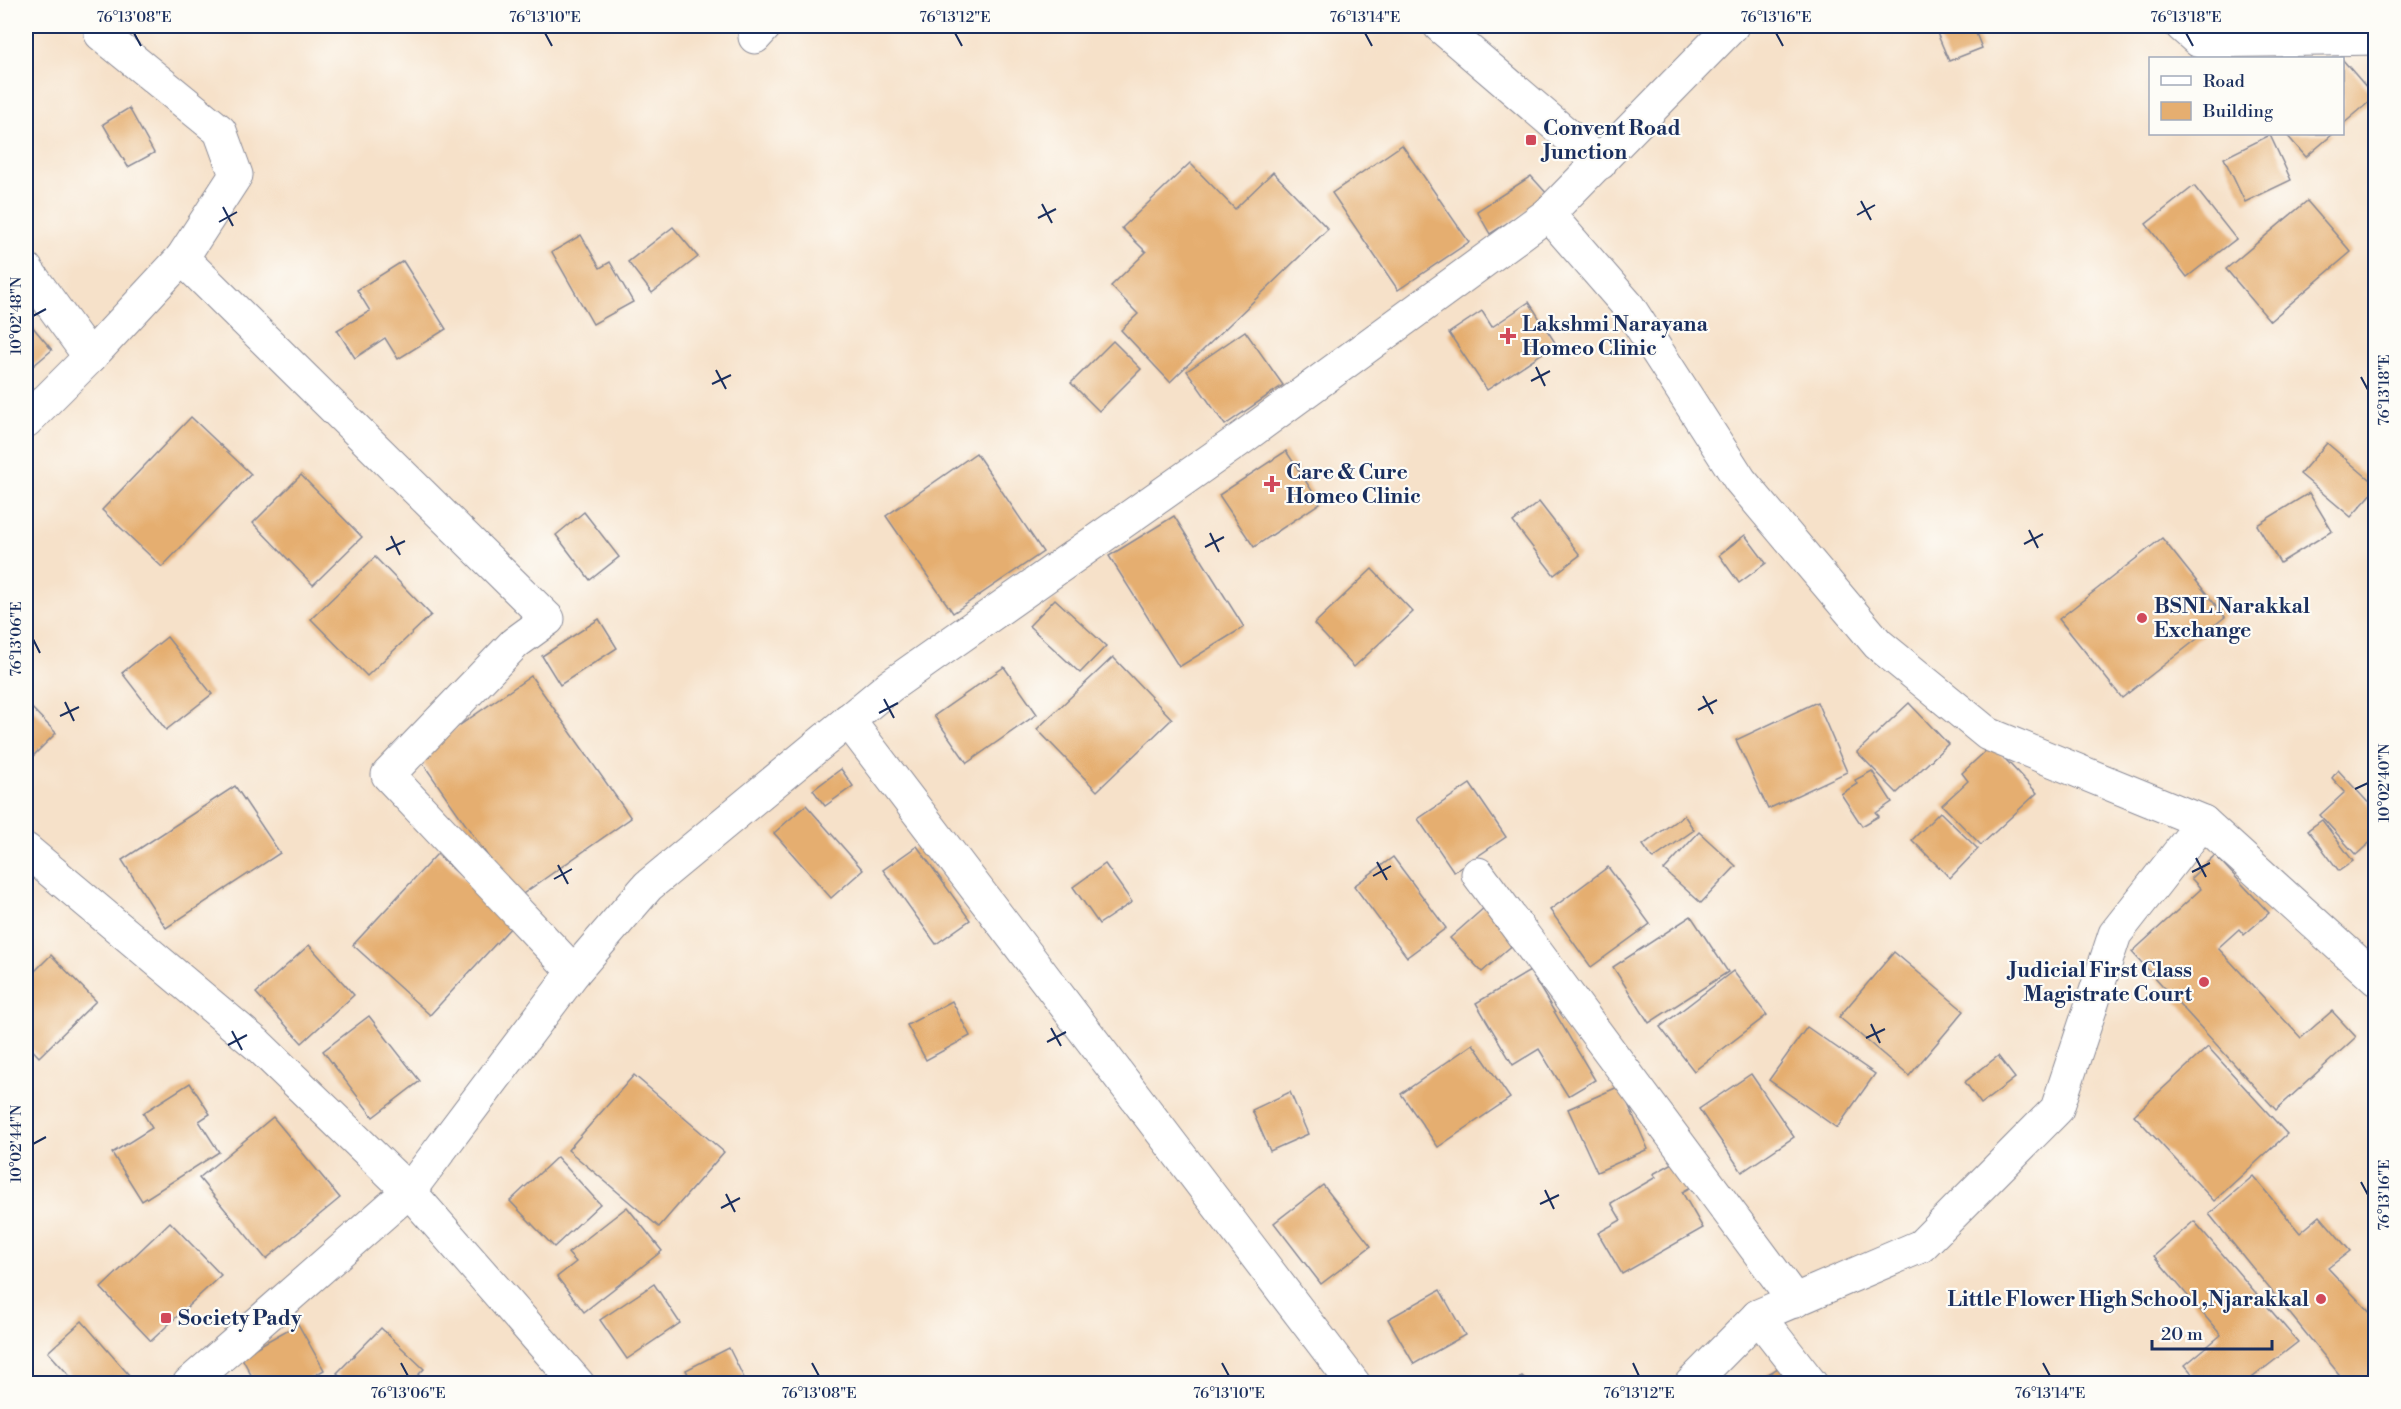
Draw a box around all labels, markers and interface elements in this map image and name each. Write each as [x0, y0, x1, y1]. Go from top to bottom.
text: 76°13'08"E [96, 8, 172, 27]
text: 76°13'10"E [509, 8, 581, 27]
text: 76°13'12"E [919, 8, 991, 27]
text: 76°13'14"E [1330, 8, 1400, 27]
text: 76°13'16"E [1740, 8, 1812, 27]
text: 76°13'18"E [2150, 8, 2222, 27]
legend [2149, 57, 2344, 135]
text: Road [2203, 70, 2246, 93]
text: Building [2202, 100, 2274, 123]
place label: Convent Road Junction [1540, 116, 1681, 166]
marker: Convent Road Junction [1524, 133, 1538, 147]
text: 10°02'48"N [7, 277, 26, 355]
place label: Lakshmi Narayana Homeo Clinic [1522, 312, 1708, 362]
marker: Lakshmi Narayana Homeo Clinic [1499, 327, 1517, 345]
text: 76°13'18"E [2375, 354, 2394, 426]
place label: Care & Cure Homeo Clinic [1286, 460, 1421, 510]
marker: Care & Cure Homeo Clinic [1263, 475, 1281, 493]
place label: BSNL Narakkal Exchange [2154, 594, 2310, 644]
text: 76°13'06"E [7, 601, 26, 677]
marker: BSNL Narakkal Exchange [2135, 611, 2149, 625]
text: 10°02'40"N [2375, 744, 2394, 822]
place label: Judicial First Class Magistrate Court [2006, 958, 2193, 1008]
marker: Judicial First Class Magistrate Court [2197, 975, 2211, 989]
text: 10°02'44"N [7, 1105, 26, 1183]
text: 76°13'16"E [2375, 1159, 2394, 1231]
place label: Little Flower High School ,Njarakkal [1947, 1287, 2309, 1313]
marker: Little Flower High School ,Njarakkal [2314, 1292, 2328, 1306]
place label: Society Pady [178, 1306, 302, 1332]
marker: Society Pady [159, 1311, 173, 1325]
scale bar [2152, 1313, 2272, 1351]
text: 20 m [2161, 1323, 2203, 1346]
text: 76°13'06"E [370, 1384, 446, 1403]
text: 76°13'08"E [781, 1384, 857, 1403]
text: 76°13'10"E [1193, 1384, 1265, 1403]
text: 76°13'12"E [1603, 1384, 1675, 1403]
text: 76°13'14"E [2015, 1384, 2085, 1403]

